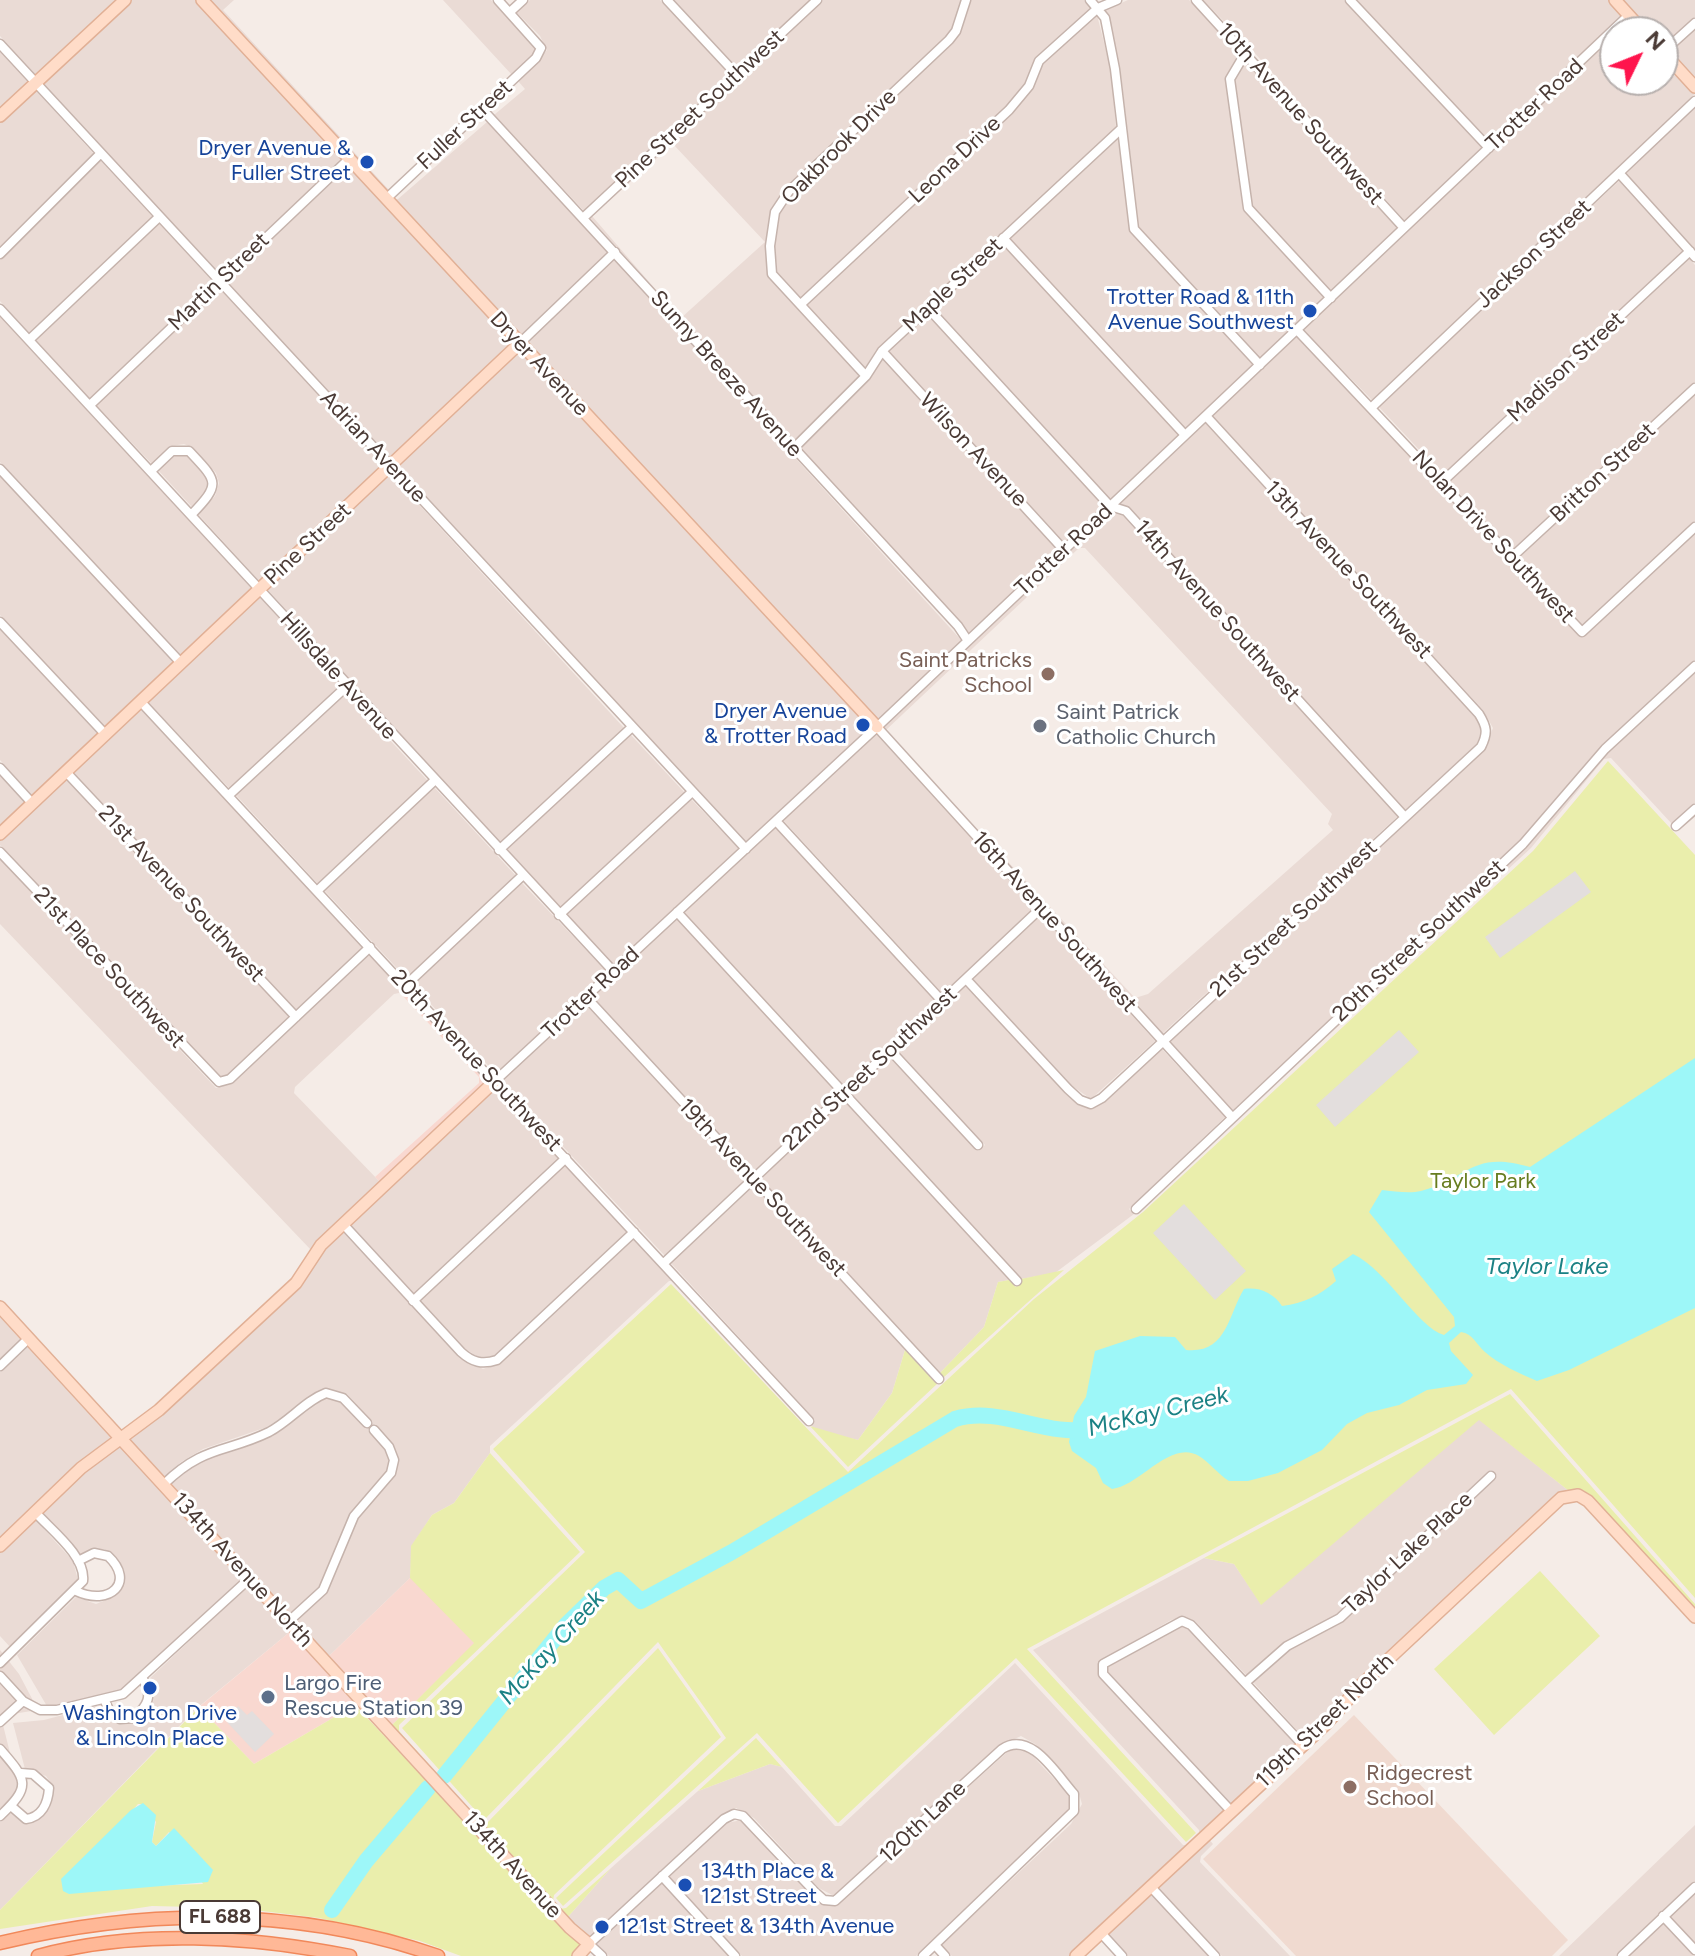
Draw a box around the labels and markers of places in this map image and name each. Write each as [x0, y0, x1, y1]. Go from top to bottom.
place label: Dryer Avenue & Fuller Street [198, 136, 351, 188]
marker: Dryer Avenue & Fuller Street [358, 153, 376, 171]
place label: Trotter Road & 11th Avenue Southwest [1107, 285, 1294, 336]
marker: Trotter Road & 11th Avenue Southwest [1301, 302, 1319, 320]
place label: Saint Patricks School [899, 648, 1032, 700]
marker: Saint Patricks School [1039, 665, 1057, 683]
place label: Dryer Avenue & Trotter Road [704, 699, 847, 750]
place label: Saint Patrick Catholic Church [1056, 700, 1216, 752]
marker: Dryer Avenue & Trotter Road [854, 716, 872, 734]
marker: Saint Patrick Catholic Church [1031, 717, 1049, 735]
place label: Largo Fire Rescue Station 39 [284, 1671, 463, 1722]
marker: Washington Drive & Lincoln Place [141, 1679, 159, 1697]
marker: Largo Fire Rescue Station 39 [259, 1688, 277, 1706]
place label: Washington Drive & Lincoln Place [63, 1701, 237, 1752]
place label: Ridgecrest School [1366, 1761, 1473, 1812]
marker: Ridgecrest School [1341, 1778, 1359, 1796]
place label: 134th Place & 121st Street [701, 1859, 834, 1910]
marker: 134th Place & 121st Street [676, 1876, 694, 1894]
place label: 121st Street & 134th Avenue [618, 1914, 894, 1940]
marker: 121st Street & 134th Avenue [593, 1918, 611, 1936]

